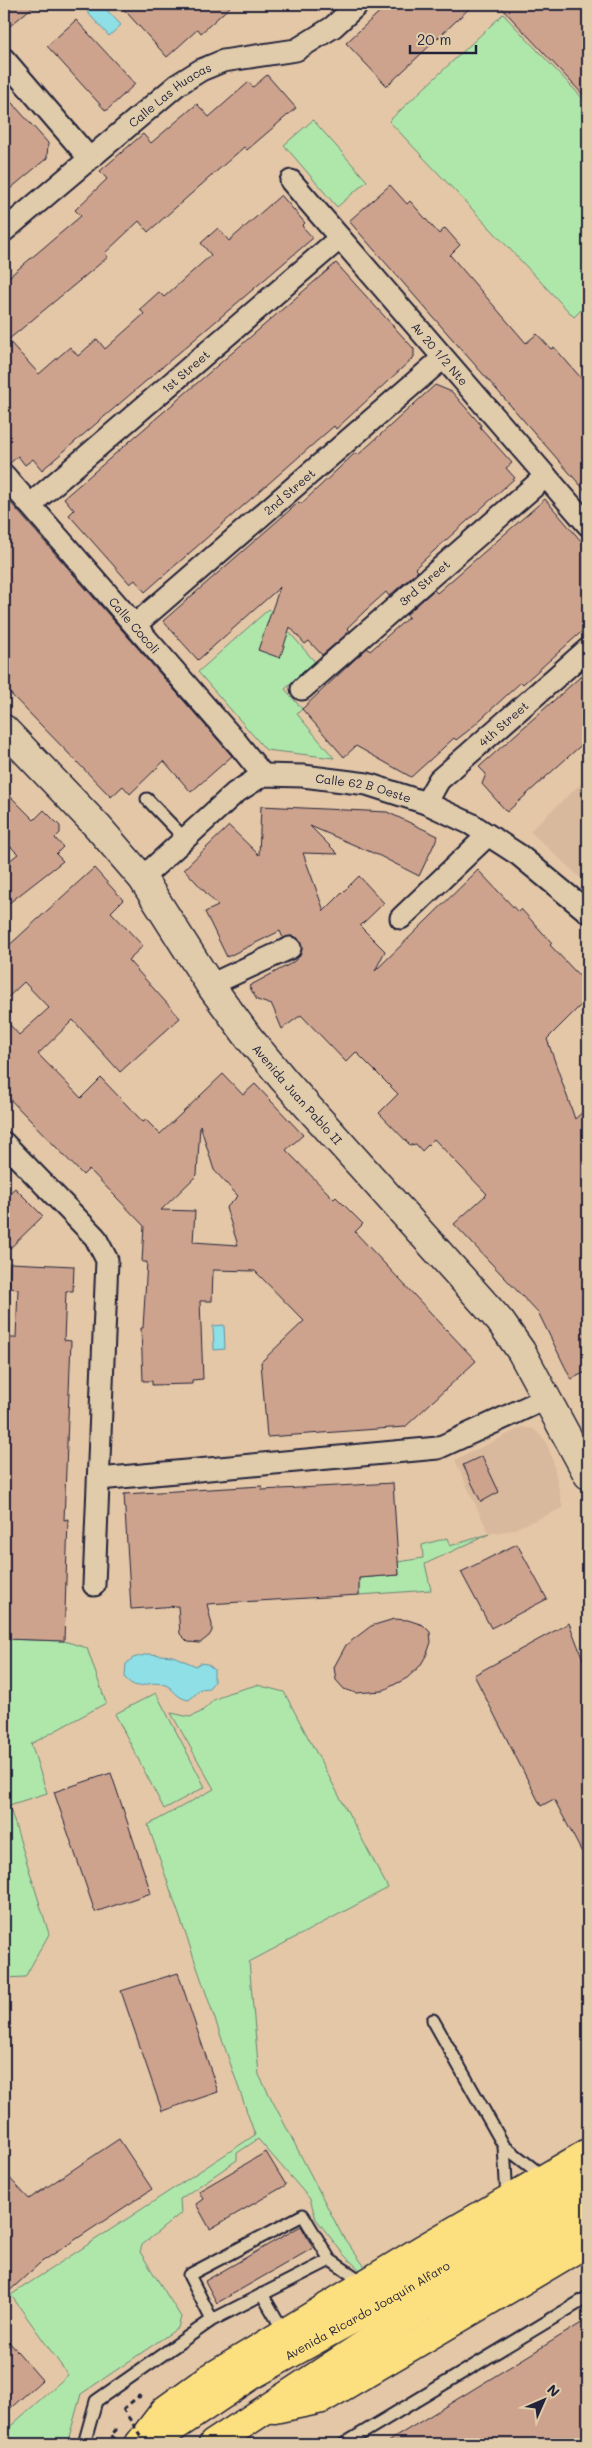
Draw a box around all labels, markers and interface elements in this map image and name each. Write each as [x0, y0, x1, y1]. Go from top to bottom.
scale bar [410, 22, 476, 54]
text: 20 m [417, 29, 451, 49]
street label: Calle Las Huacas [125, 59, 214, 131]
street label: Av 20 1/2 Nte [408, 318, 472, 389]
street label: 1st Street [158, 346, 213, 396]
street label: 2nd Street [260, 465, 318, 518]
street label: 3rd Street [395, 556, 453, 609]
street label: Calle Cocoli [106, 593, 164, 657]
street label: 4th Street [475, 697, 532, 750]
street label: Calle 62 B Oeste [315, 770, 413, 806]
street label: Avenida Juan Pablo II [249, 1041, 346, 1148]
street label: Avenida Ricardo Joaquín Alfaro [282, 2257, 452, 2363]
north arrow [520, 2376, 570, 2426]
text: N [543, 2380, 564, 2401]

